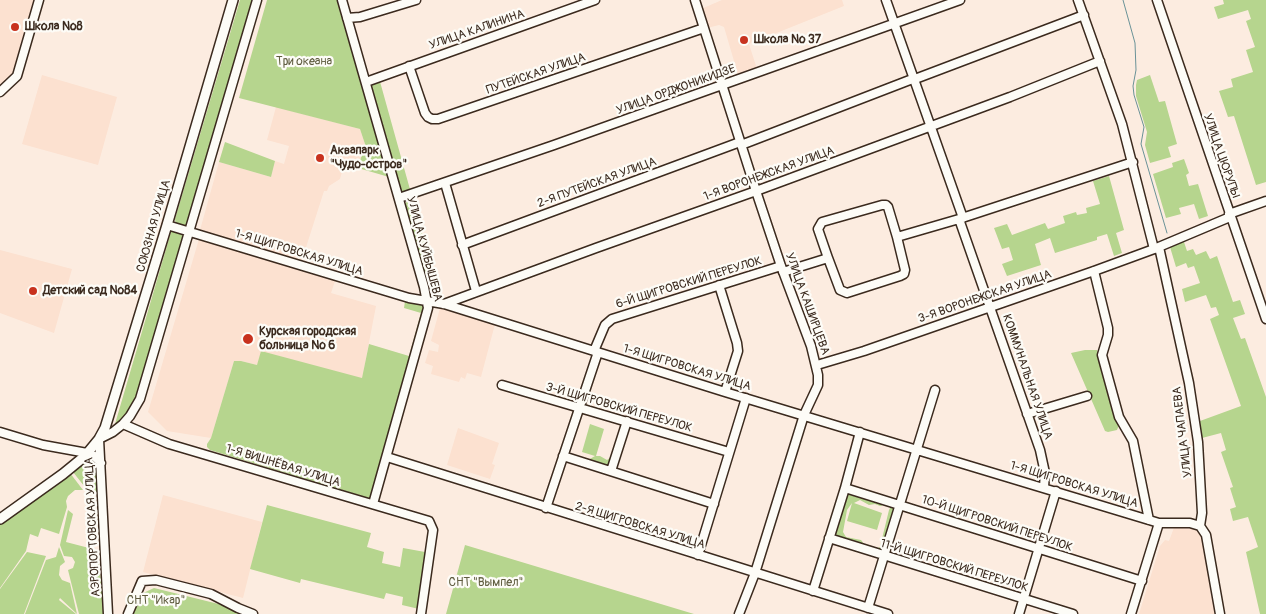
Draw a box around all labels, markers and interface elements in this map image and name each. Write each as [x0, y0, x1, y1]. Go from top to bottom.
street label: УЛИЦА КАЛИНИНА [427, 7, 527, 53]
place label: Школа №8 [25, 20, 83, 34]
marker: Школа №8 [9, 21, 21, 33]
place label: Школа № 37 [754, 33, 821, 47]
marker: Школа № 37 [738, 34, 750, 46]
street label: ПУТЕЙСКАЯ УЛИЦА [484, 50, 588, 98]
park label: Три океана [276, 55, 332, 69]
street label: УЛИЦА ОРДЖОНИКИДЗЕ [615, 62, 737, 118]
street label: УЛИЦА ЦЮРУПЫ [1200, 112, 1242, 200]
place label: Аквапарк "Чудо-остров" [330, 144, 407, 172]
street label: 1-Я ВОРОНЕЖСКАЯ УЛИЦА [702, 144, 836, 204]
marker: Аквапарк "Чудо-остров" [314, 152, 326, 164]
street label: 2-Я ПУТЕЙСКАЯ УЛИЦА [536, 155, 658, 211]
street label: СОЮЗНАЯ УЛИЦА [134, 178, 174, 274]
street label: УЛИЦА КУЙБЫШЕВА [403, 195, 445, 303]
street label: 1-Я ЩИГРОВСКАЯ УЛИЦА [233, 227, 365, 279]
street label: УЛИЦА КАШИРЦЕВА [782, 251, 832, 357]
street label: 6-Й ЩИГРОВСКИЙ ПЕРЕУЛОК [614, 254, 764, 312]
street label: 3-Я ВОРОНЕЖСКАЯ УЛИЦА [916, 267, 1054, 327]
place label: Детский сад №84 [43, 284, 137, 298]
marker: Детский сад №84 [27, 285, 39, 297]
street label: КОММУНАЛЬНАЯ УЛИЦА [999, 312, 1055, 442]
place label: Курская городская больница № 6 [259, 325, 356, 353]
marker: Курская городская больница № 6 [241, 332, 255, 346]
street label: 1-Я ЩИГРОВСКАЯ УЛИЦА [621, 342, 753, 394]
street label: 3-Й ЩИГРОВСКИЙ ПЕРЕУЛОК [544, 380, 694, 436]
street label: УЛИЦА ЧАПАЕВА [1170, 386, 1196, 478]
street label: 1-Я ВИШНЁВАЯ УЛИЦА [224, 442, 342, 490]
street label: АЭРОПОРТОВСКАЯ УЛИЦА [82, 457, 104, 597]
street label: 1-Я ЩИГРОВСКАЯ УЛИЦА [1008, 459, 1140, 511]
street label: 10-Й ЩИГРОВСКИЙ ПЕРЕУЛОК [920, 493, 1074, 555]
street label: 2-Я ЩИГРОВСКАЯ УЛИЦА [573, 499, 707, 553]
street label: 11-Й ЩИГРОВСКИЙ ПЕРЕУЛОК [878, 537, 1030, 595]
park label: СНТ "Вымпел" [449, 576, 523, 590]
park label: СНТ "Икар" [127, 594, 185, 608]

